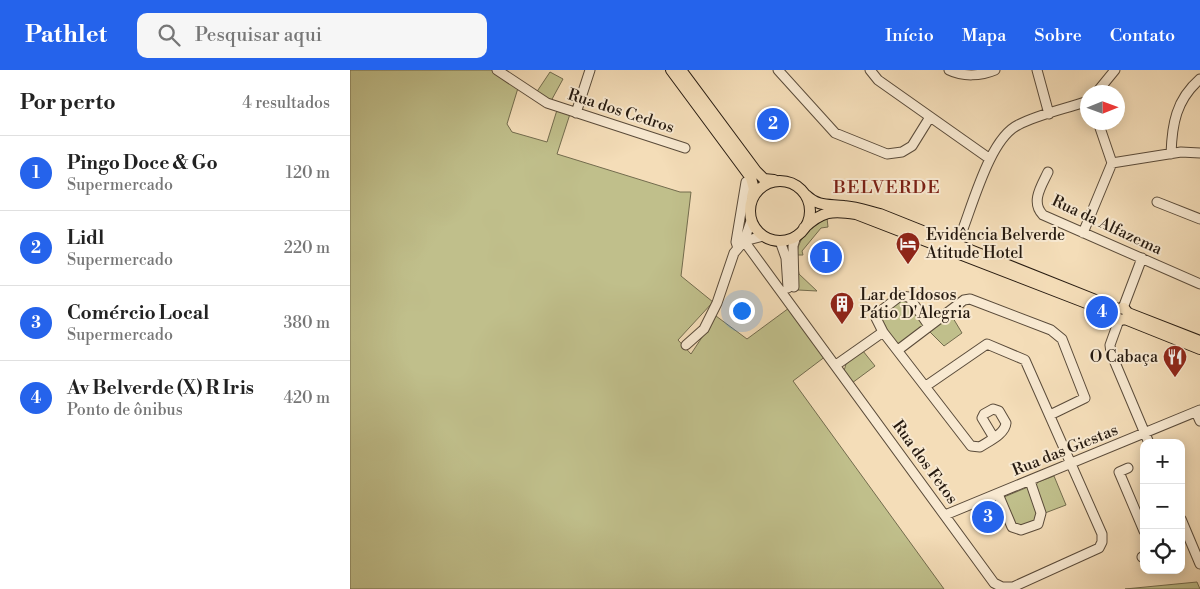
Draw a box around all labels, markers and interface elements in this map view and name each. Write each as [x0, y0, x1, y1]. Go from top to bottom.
search box [137, 13, 487, 58]
text: Pathlet [25, 20, 107, 50]
icon: search [155, 21, 183, 49]
text: Pesquisar aqui [195, 23, 322, 47]
text: Início [885, 24, 934, 47]
text: Mapa [962, 24, 1006, 47]
text: Sobre [1034, 24, 1082, 47]
text: Contato [1110, 24, 1175, 47]
street label: Rua dos Cedros [565, 84, 677, 138]
north arrow [1080, 85, 1125, 130]
text: Por perto [20, 90, 116, 116]
text: 4 resultados [242, 93, 330, 113]
pin: 2 [757, 105, 789, 143]
text: Pingo Doce & Go [67, 151, 218, 175]
text: 1 [32, 163, 40, 183]
text: 120 m [286, 163, 330, 183]
text: Supermercado [67, 175, 173, 195]
district label: BELVERDE [832, 176, 941, 199]
street label: Rua da Alfazema [1049, 191, 1166, 260]
place label: Evidência Belverde Atitude Hotel [925, 225, 1065, 263]
text: Lidl [67, 226, 104, 250]
hotel icon: Evidência Belverde Atitude Hotel [895, 231, 921, 265]
text: 2 [31, 238, 41, 258]
text: 220 m [284, 238, 330, 258]
pin: 1 [810, 238, 842, 276]
text: Supermercado [67, 250, 173, 270]
place label: Lar de Idosos Pátio D'Alegria [860, 285, 971, 323]
building icon: Lar de Idosos Pátio D'Alegria [829, 291, 855, 325]
pin: 4 [1086, 293, 1118, 331]
your location [729, 298, 755, 324]
text: Comércio Local [67, 301, 209, 325]
text: 3 [31, 313, 41, 333]
text: 380 m [283, 313, 330, 333]
text: Supermercado [67, 325, 173, 345]
restaurant icon: O Cabaça [1162, 344, 1188, 378]
place label: O Cabaça [1090, 347, 1159, 367]
text: Av Belverde (X) R Iris [67, 376, 254, 400]
text: 4 [31, 388, 41, 408]
text: 420 m [283, 388, 330, 408]
text: Ponto de ônibus [67, 400, 183, 420]
street label: Rua dos Fetos [888, 416, 962, 508]
street label: Rua das Giestas [1009, 420, 1121, 480]
map controls [1140, 439, 1185, 574]
button: + [1140, 439, 1185, 484]
button: − [1140, 484, 1185, 529]
pin: 3 [972, 498, 1004, 536]
button: locate [1140, 529, 1185, 574]

